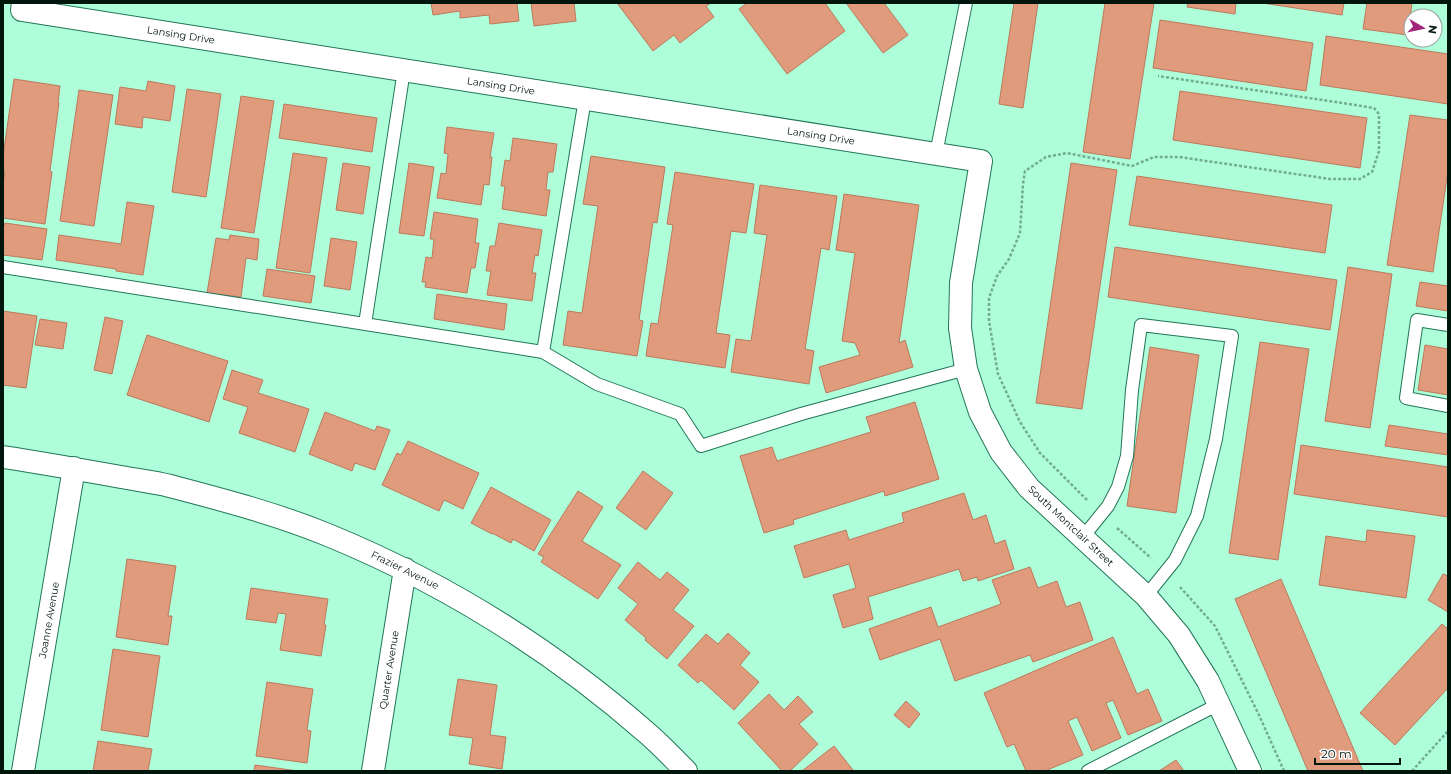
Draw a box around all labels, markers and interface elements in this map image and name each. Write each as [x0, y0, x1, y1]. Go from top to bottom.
north arrow [1403, 8, 1443, 48]
street label: Lansing Drive [146, 23, 216, 47]
text: N [1425, 24, 1440, 35]
street label: Lansing Drive [466, 74, 536, 98]
street label: Lansing Drive [786, 124, 856, 148]
street label: South Montclair Street [1025, 483, 1117, 569]
street label: Frazier Avenue [369, 548, 441, 592]
street label: Joanne Avenue [36, 581, 62, 660]
street label: Quarter Avenue [376, 630, 402, 710]
scale bar [1315, 740, 1400, 766]
text: 20 m [1321, 746, 1352, 761]

